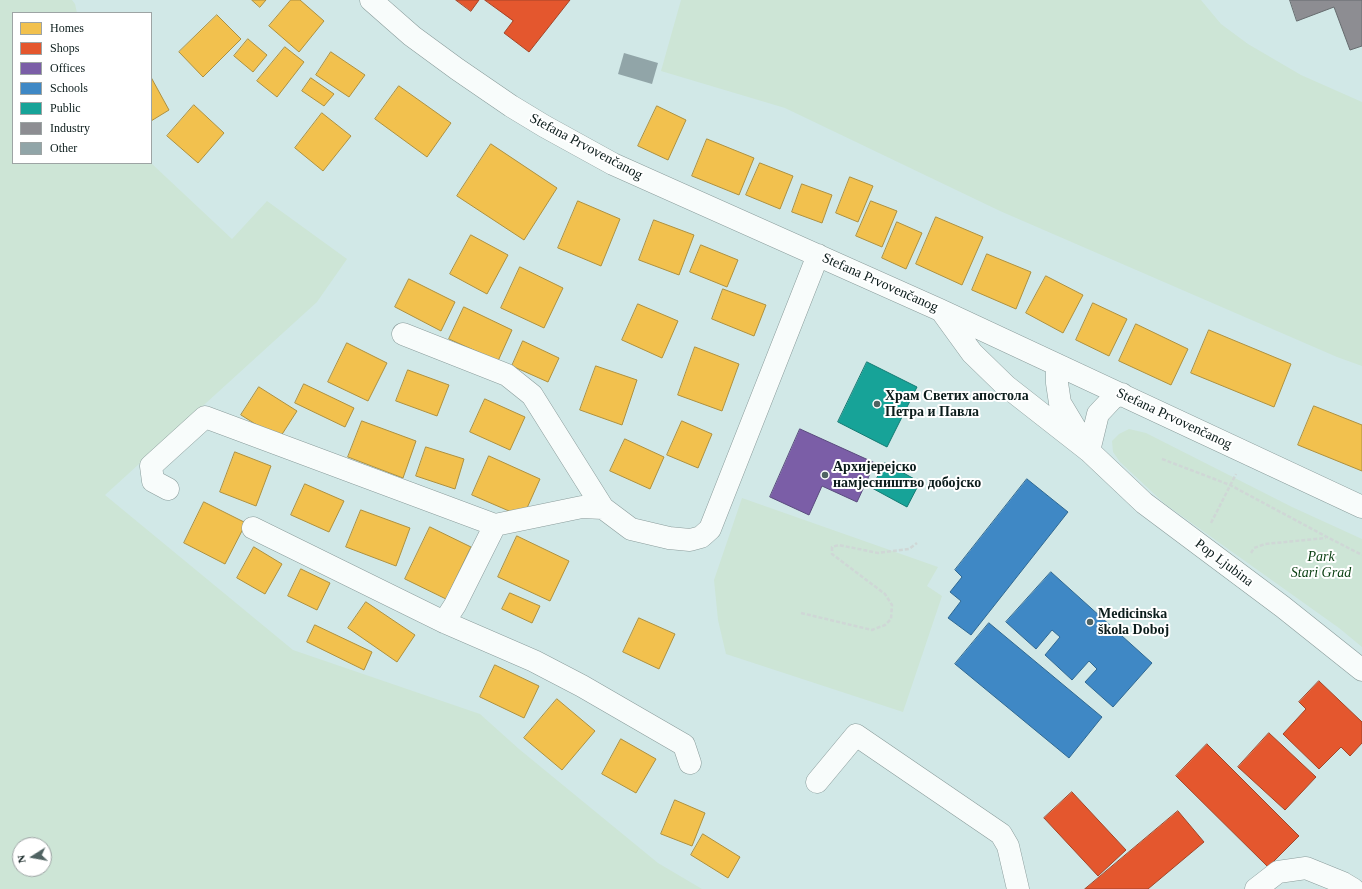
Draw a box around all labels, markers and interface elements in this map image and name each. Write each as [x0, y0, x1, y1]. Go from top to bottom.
legend [12, 12, 152, 164]
text: Homes [50, 21, 84, 35]
text: Shops [50, 41, 79, 55]
text: Offices [50, 61, 85, 75]
text: Schools [50, 81, 88, 95]
text: Public [50, 101, 81, 115]
street label: Stefana Prvovenčanog [527, 110, 645, 184]
text: Industry [50, 121, 90, 135]
text: Other [50, 141, 77, 155]
street label: Stefana Prvovenčanog [819, 250, 941, 316]
street label: Stefana Prvovenčanog [1114, 385, 1234, 453]
place label: Храм Светих апостола Петра и Павла [885, 388, 1029, 420]
marker: Храм Светих апостола Петра и Павла [872, 399, 882, 409]
place label: Архијерејско намјесништво добојско [833, 459, 981, 492]
marker: Архијерејско намјесништво добојско [820, 470, 830, 480]
street label: Pop Ljubina [1191, 536, 1257, 590]
park label: Park Stari Grad [1291, 549, 1351, 582]
place label: Medicinska škola Doboj [1098, 606, 1169, 638]
marker: Medicinska škola Doboj [1085, 617, 1095, 627]
north arrow [12, 837, 52, 877]
text: N [15, 854, 28, 864]

